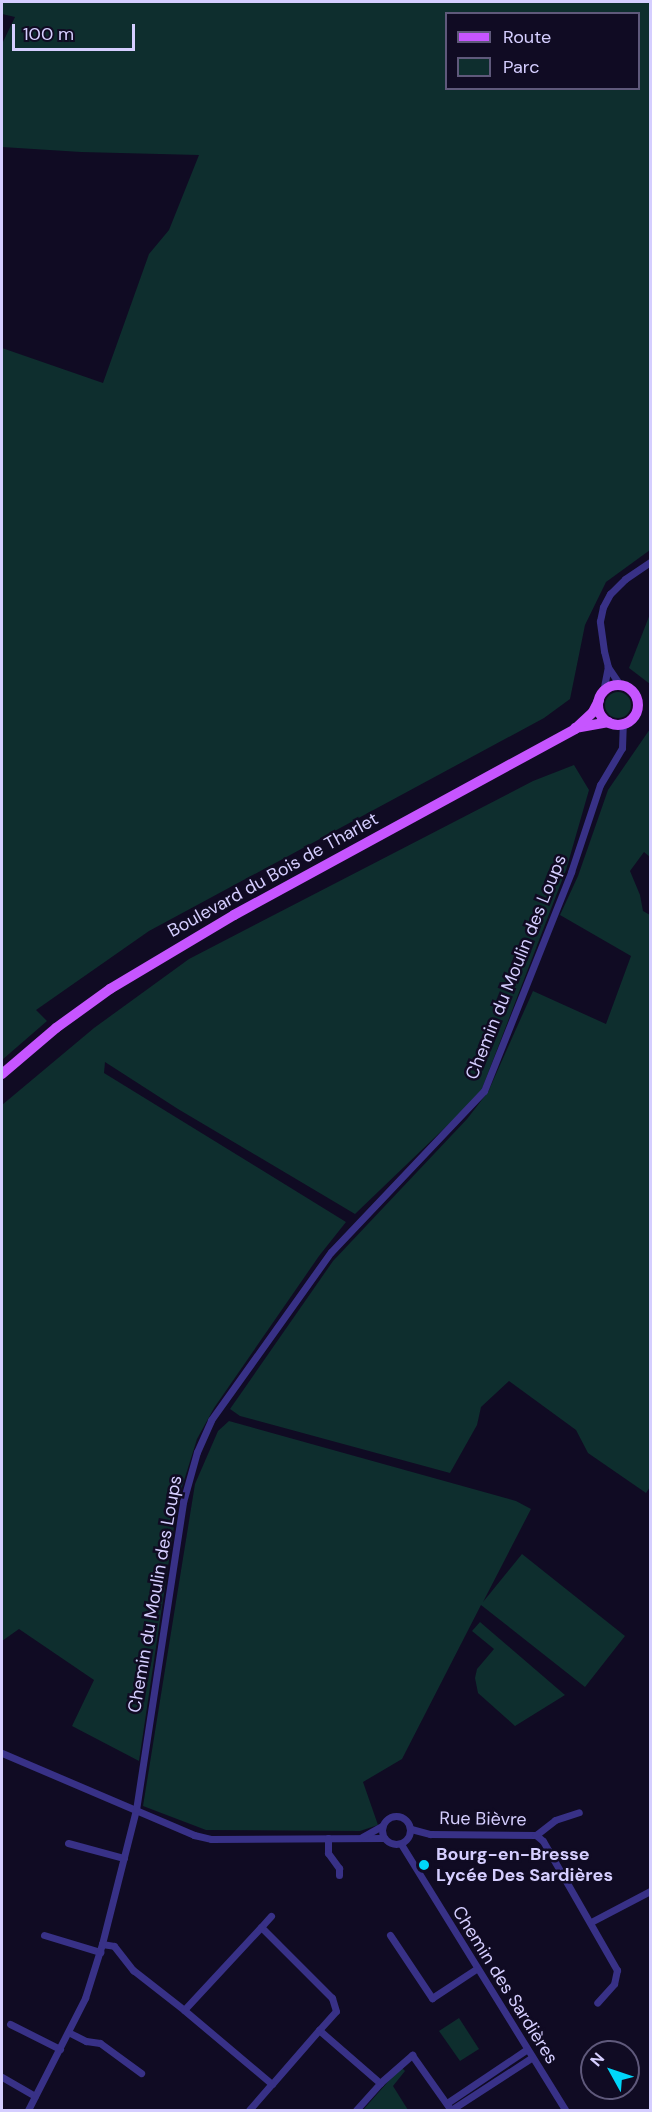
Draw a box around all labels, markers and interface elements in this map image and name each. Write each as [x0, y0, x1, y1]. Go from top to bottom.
scale bar [15, 12, 138, 50]
legend [445, 12, 640, 90]
text: 100 m [23, 22, 74, 46]
text: Route [503, 25, 551, 49]
text: Parc [503, 55, 539, 79]
street label: Boulevard du Bois de Tharlet [164, 808, 382, 942]
street label: Chemin du Moulin des Loups [461, 851, 571, 1083]
street label: Chemin du Moulin des Loups [123, 1474, 187, 1714]
street label: Rue Bièvre [439, 1807, 527, 1831]
place label: Bourg-en-Bresse Lycée Des Sardières [436, 1844, 613, 1886]
marker: Bourg-en-Bresse Lycée Des Sardières [417, 1858, 431, 1872]
street label: Chemin des Sardières [448, 1902, 562, 2068]
north arrow [580, 2040, 640, 2100]
text: N [586, 2048, 609, 2071]

